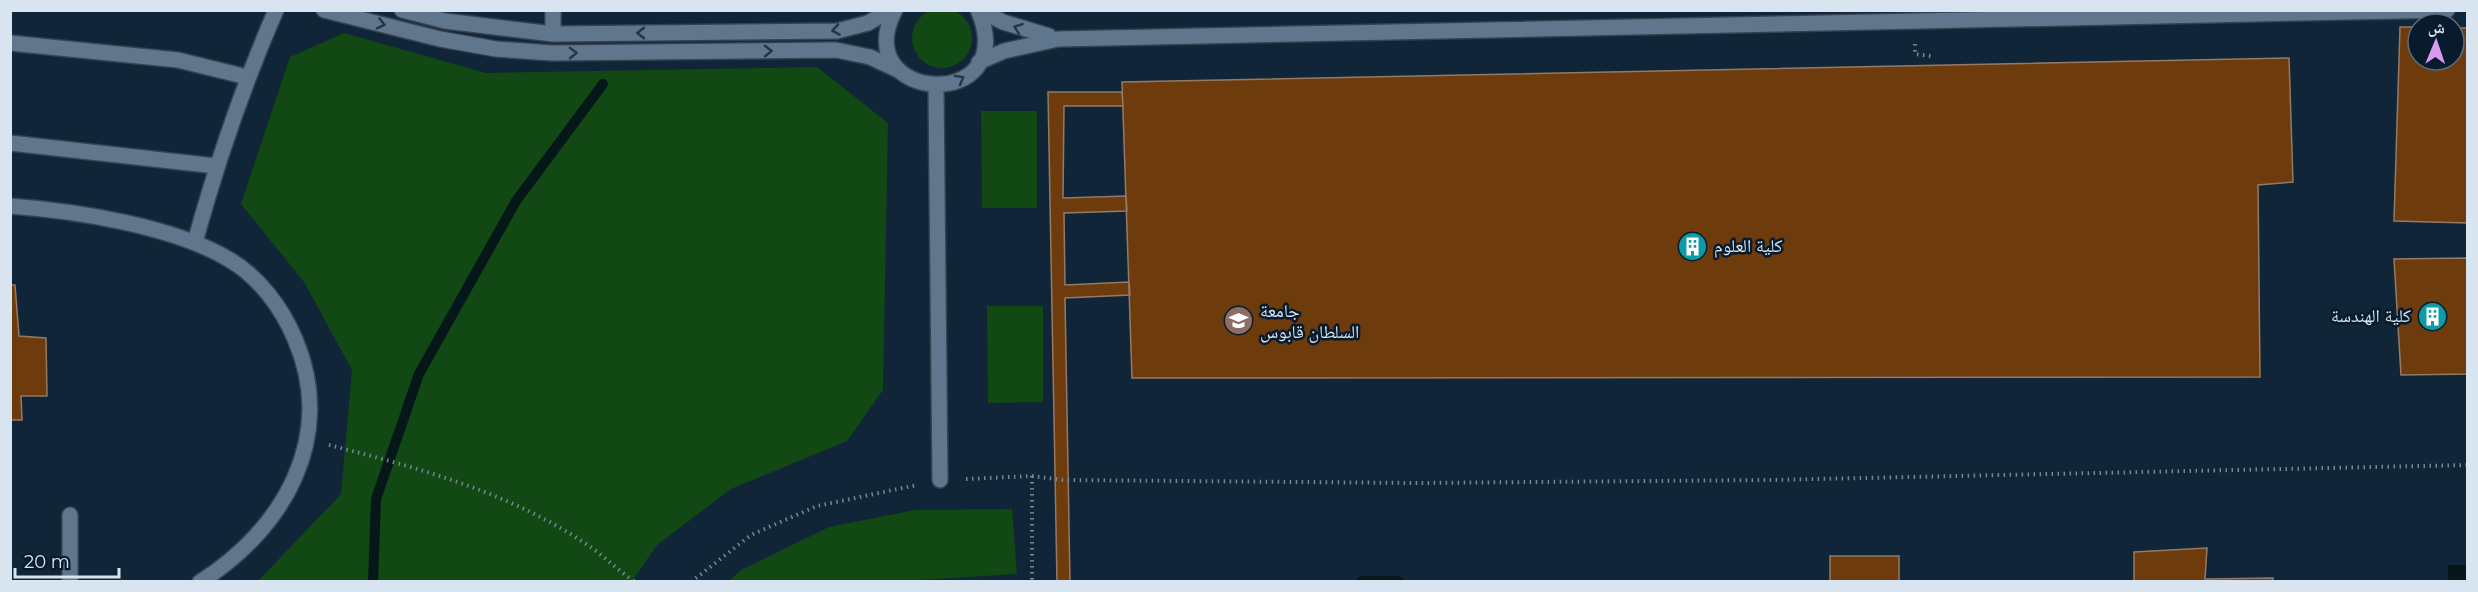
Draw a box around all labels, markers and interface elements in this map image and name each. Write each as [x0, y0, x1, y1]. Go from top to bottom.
north arrow [2406, 12, 2466, 72]
one-way arrow [375, 17, 385, 30]
text: ش [2428, 18, 2445, 37]
one-way arrow [1013, 22, 1024, 35]
one-way arrow [831, 24, 840, 36]
one-way arrow [636, 27, 645, 39]
one-way arrow [763, 45, 772, 57]
one-way arrow [568, 47, 577, 59]
one-way arrow [954, 75, 964, 86]
building icon: كلية العلوم [1677, 230, 1709, 262]
place label: كلية العلوم [1714, 235, 1783, 258]
place label: جامعة السلطان قابوس [1260, 300, 1359, 343]
building icon: كلية الهندسة [2416, 300, 2448, 332]
school or university icon: جامعة السلطان قابوس [1223, 305, 1255, 337]
place label: كلية الهندسة [2331, 305, 2412, 327]
scale bar [15, 541, 118, 579]
text: 20 m [24, 551, 70, 573]

